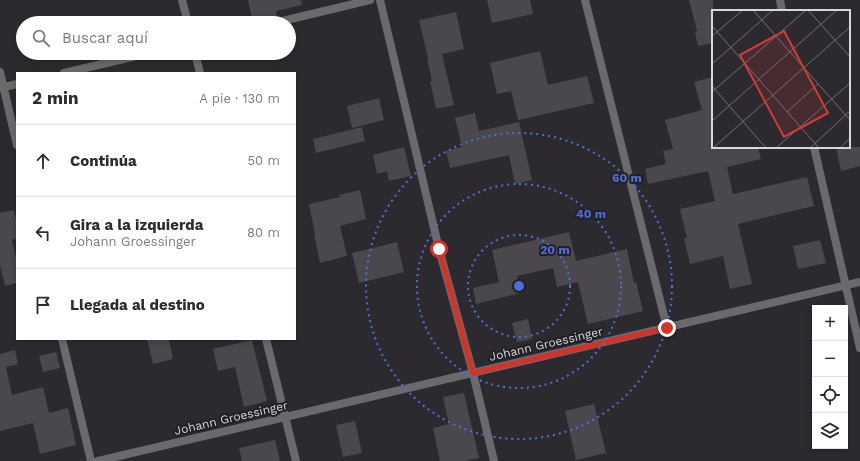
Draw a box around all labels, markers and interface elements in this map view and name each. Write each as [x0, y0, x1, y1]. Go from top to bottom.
inset map [712, 10, 850, 148]
search box [16, 16, 296, 60]
icon: search [30, 27, 52, 49]
text: Buscar aquí [62, 29, 148, 47]
text: 2 min [32, 88, 78, 108]
text: A pie · 130 m [199, 91, 280, 106]
icon: ahead [32, 150, 54, 172]
text: Continúa [70, 152, 137, 170]
text: 50 m [248, 153, 280, 168]
text: 60 m [612, 171, 642, 185]
text: 40 m [576, 207, 606, 221]
text: Gira a la izquierda [70, 216, 203, 234]
icon: left [32, 222, 54, 244]
text: 80 m [247, 225, 280, 240]
text: Johann Groessinger [70, 234, 196, 249]
route start [430, 240, 448, 258]
text: 20 m [540, 243, 570, 257]
centre of rings [512, 279, 526, 293]
icon: arrive [32, 294, 54, 316]
text: Llegada al destino [70, 296, 205, 314]
map controls [812, 305, 848, 449]
button: + [812, 305, 848, 341]
route end [658, 319, 676, 337]
street label: Johann Groessinger [488, 324, 604, 364]
button: − [812, 341, 848, 377]
button: locate [812, 377, 848, 413]
street label: Johann Groessinger [173, 398, 289, 438]
button: layers [812, 413, 848, 449]

